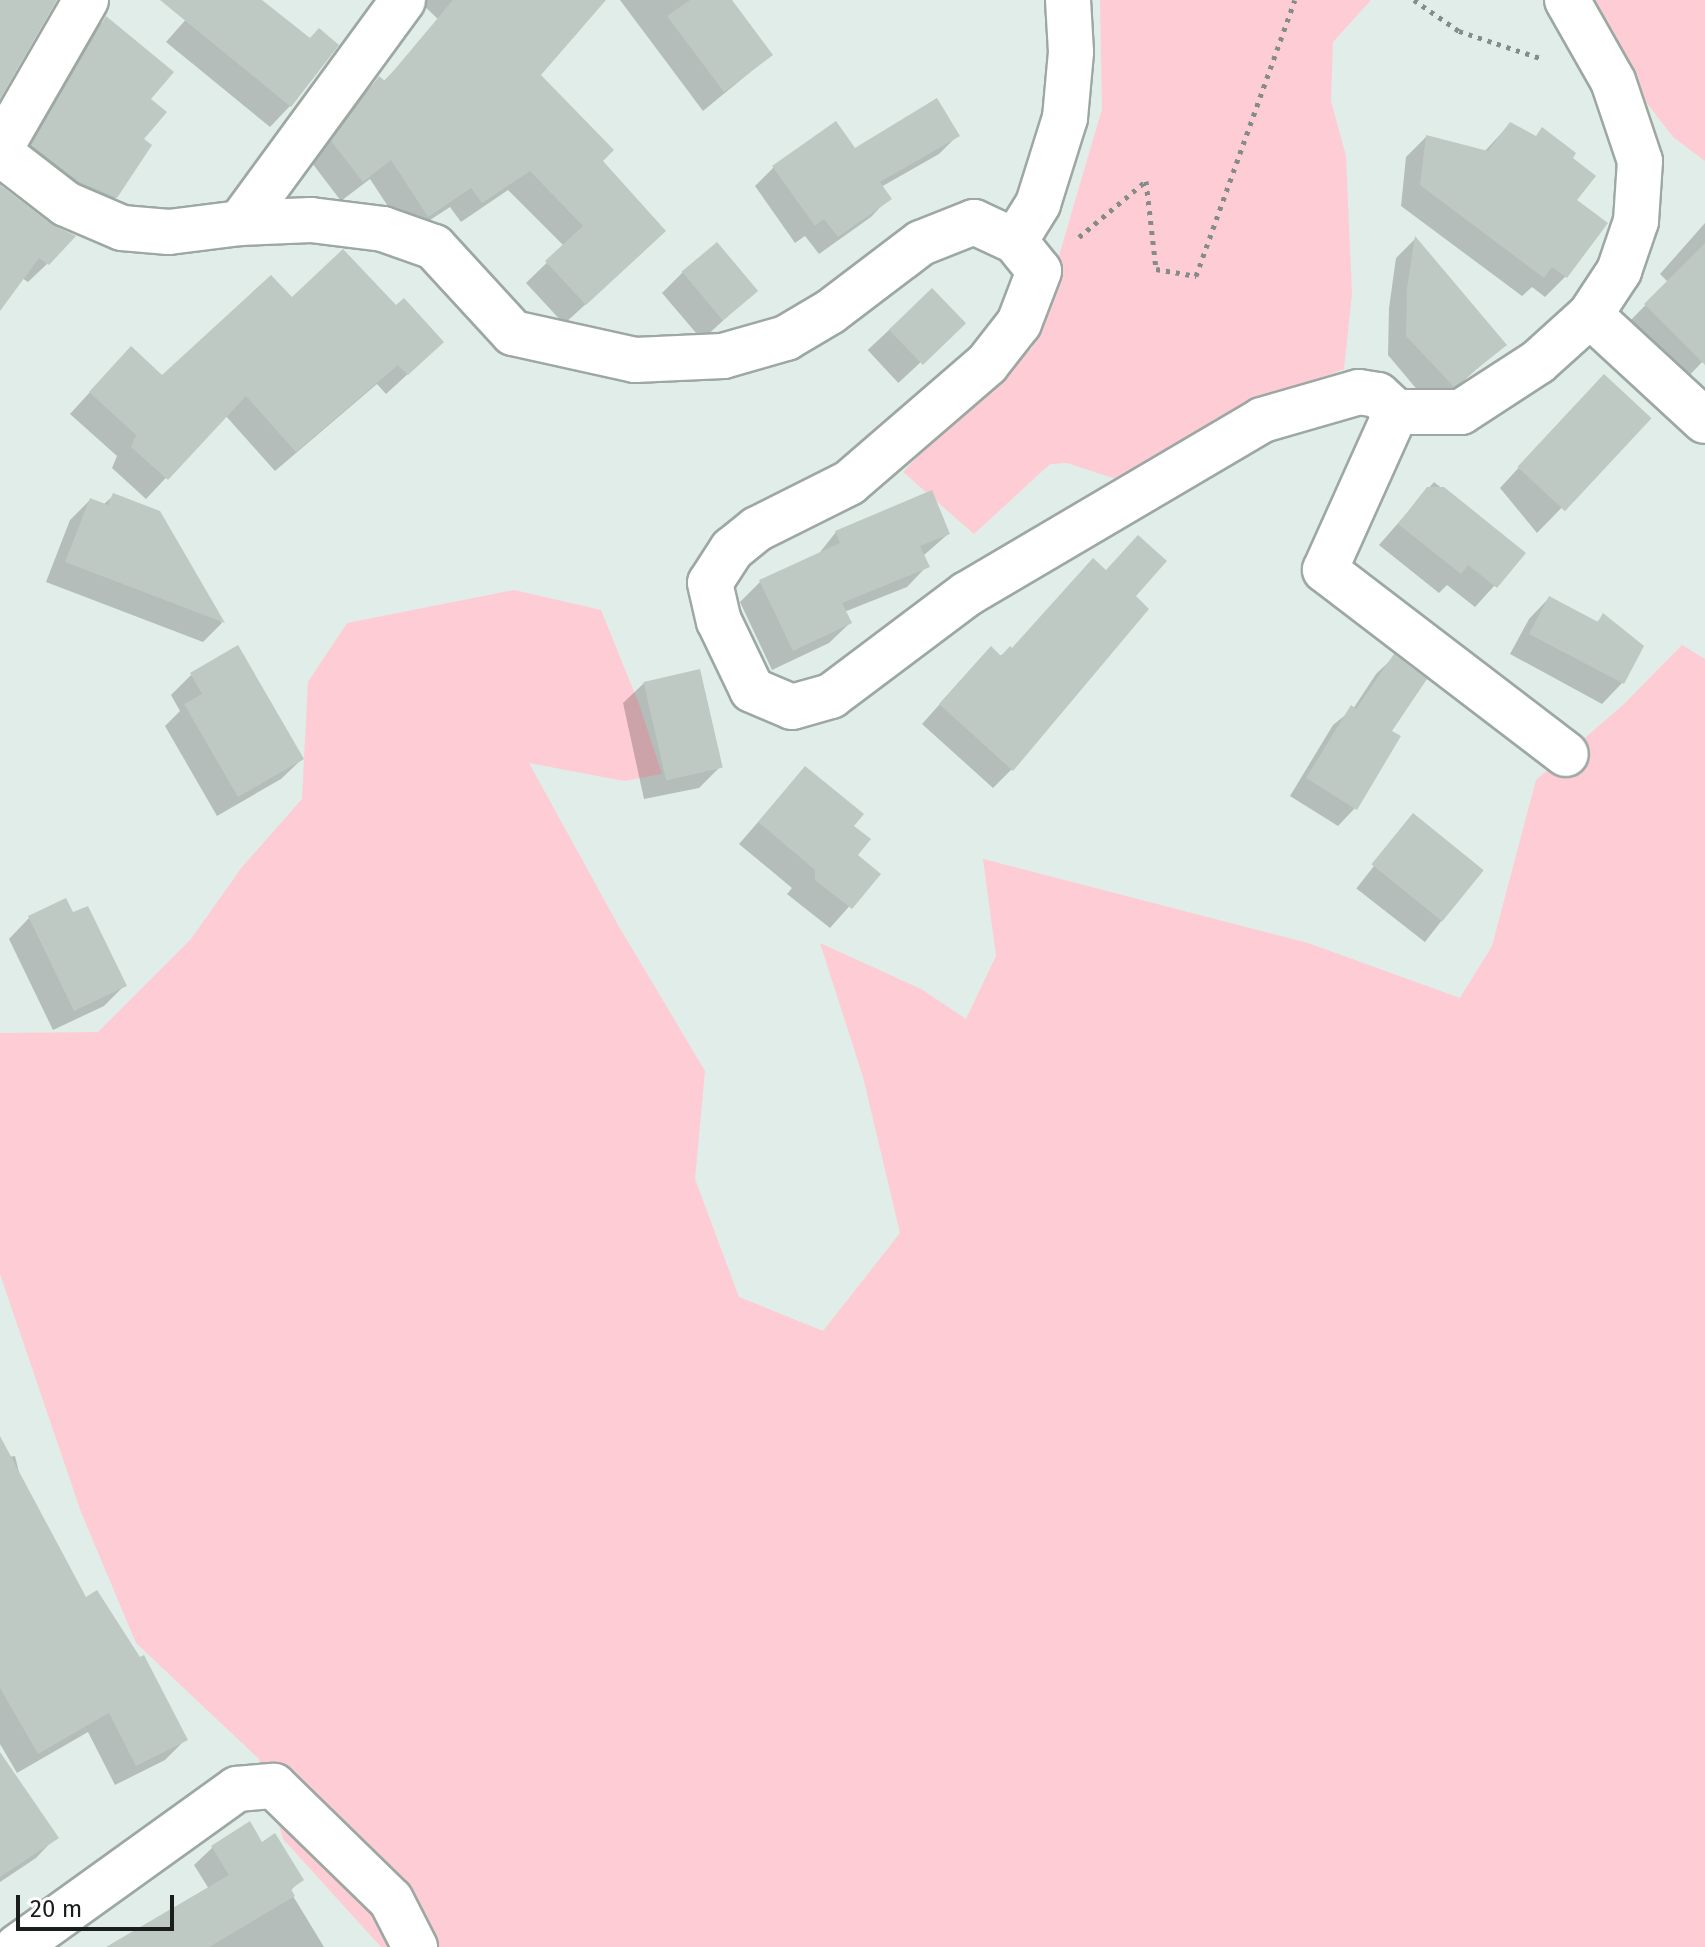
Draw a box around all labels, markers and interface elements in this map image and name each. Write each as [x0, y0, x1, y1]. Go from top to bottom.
scale bar [20, 1879, 178, 1929]
text: 20 m [30, 1895, 82, 1923]

